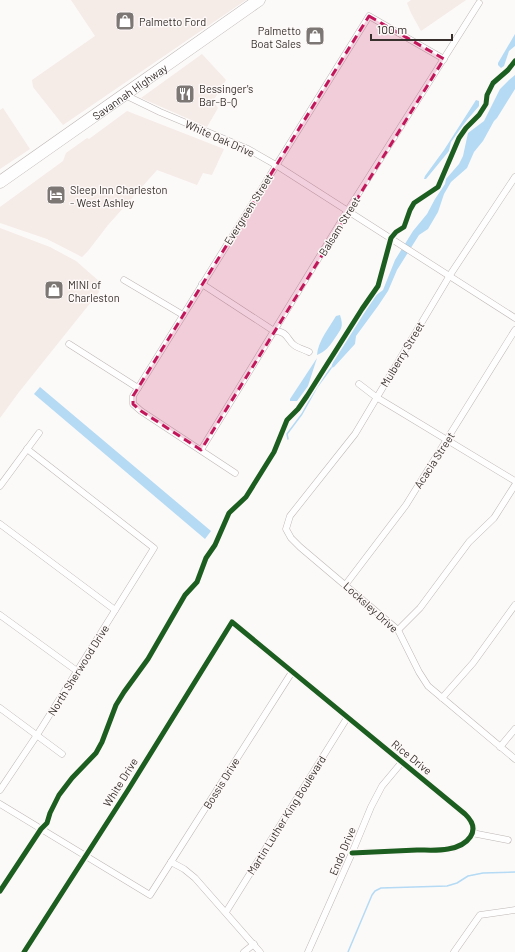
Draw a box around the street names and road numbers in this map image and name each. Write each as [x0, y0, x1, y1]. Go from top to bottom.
street label: Savannah Highway [89, 60, 169, 122]
street label: White Oak Drive [183, 117, 257, 159]
street label: Evergreen Street [221, 171, 275, 247]
street label: Balsam Street [316, 194, 362, 258]
street label: Mulberry Street [377, 319, 427, 389]
street label: Acacia Street [411, 430, 457, 490]
street label: Locksley Drive [341, 579, 401, 635]
street label: North Sherwood Drive [45, 622, 111, 718]
street label: Rice Drive [389, 737, 435, 777]
street label: Martin Luther King Boulevard [244, 753, 328, 877]
street label: White Drive [100, 755, 140, 809]
street label: Bossis Drive [200, 755, 242, 811]
street label: Endo Drive [326, 825, 358, 877]

